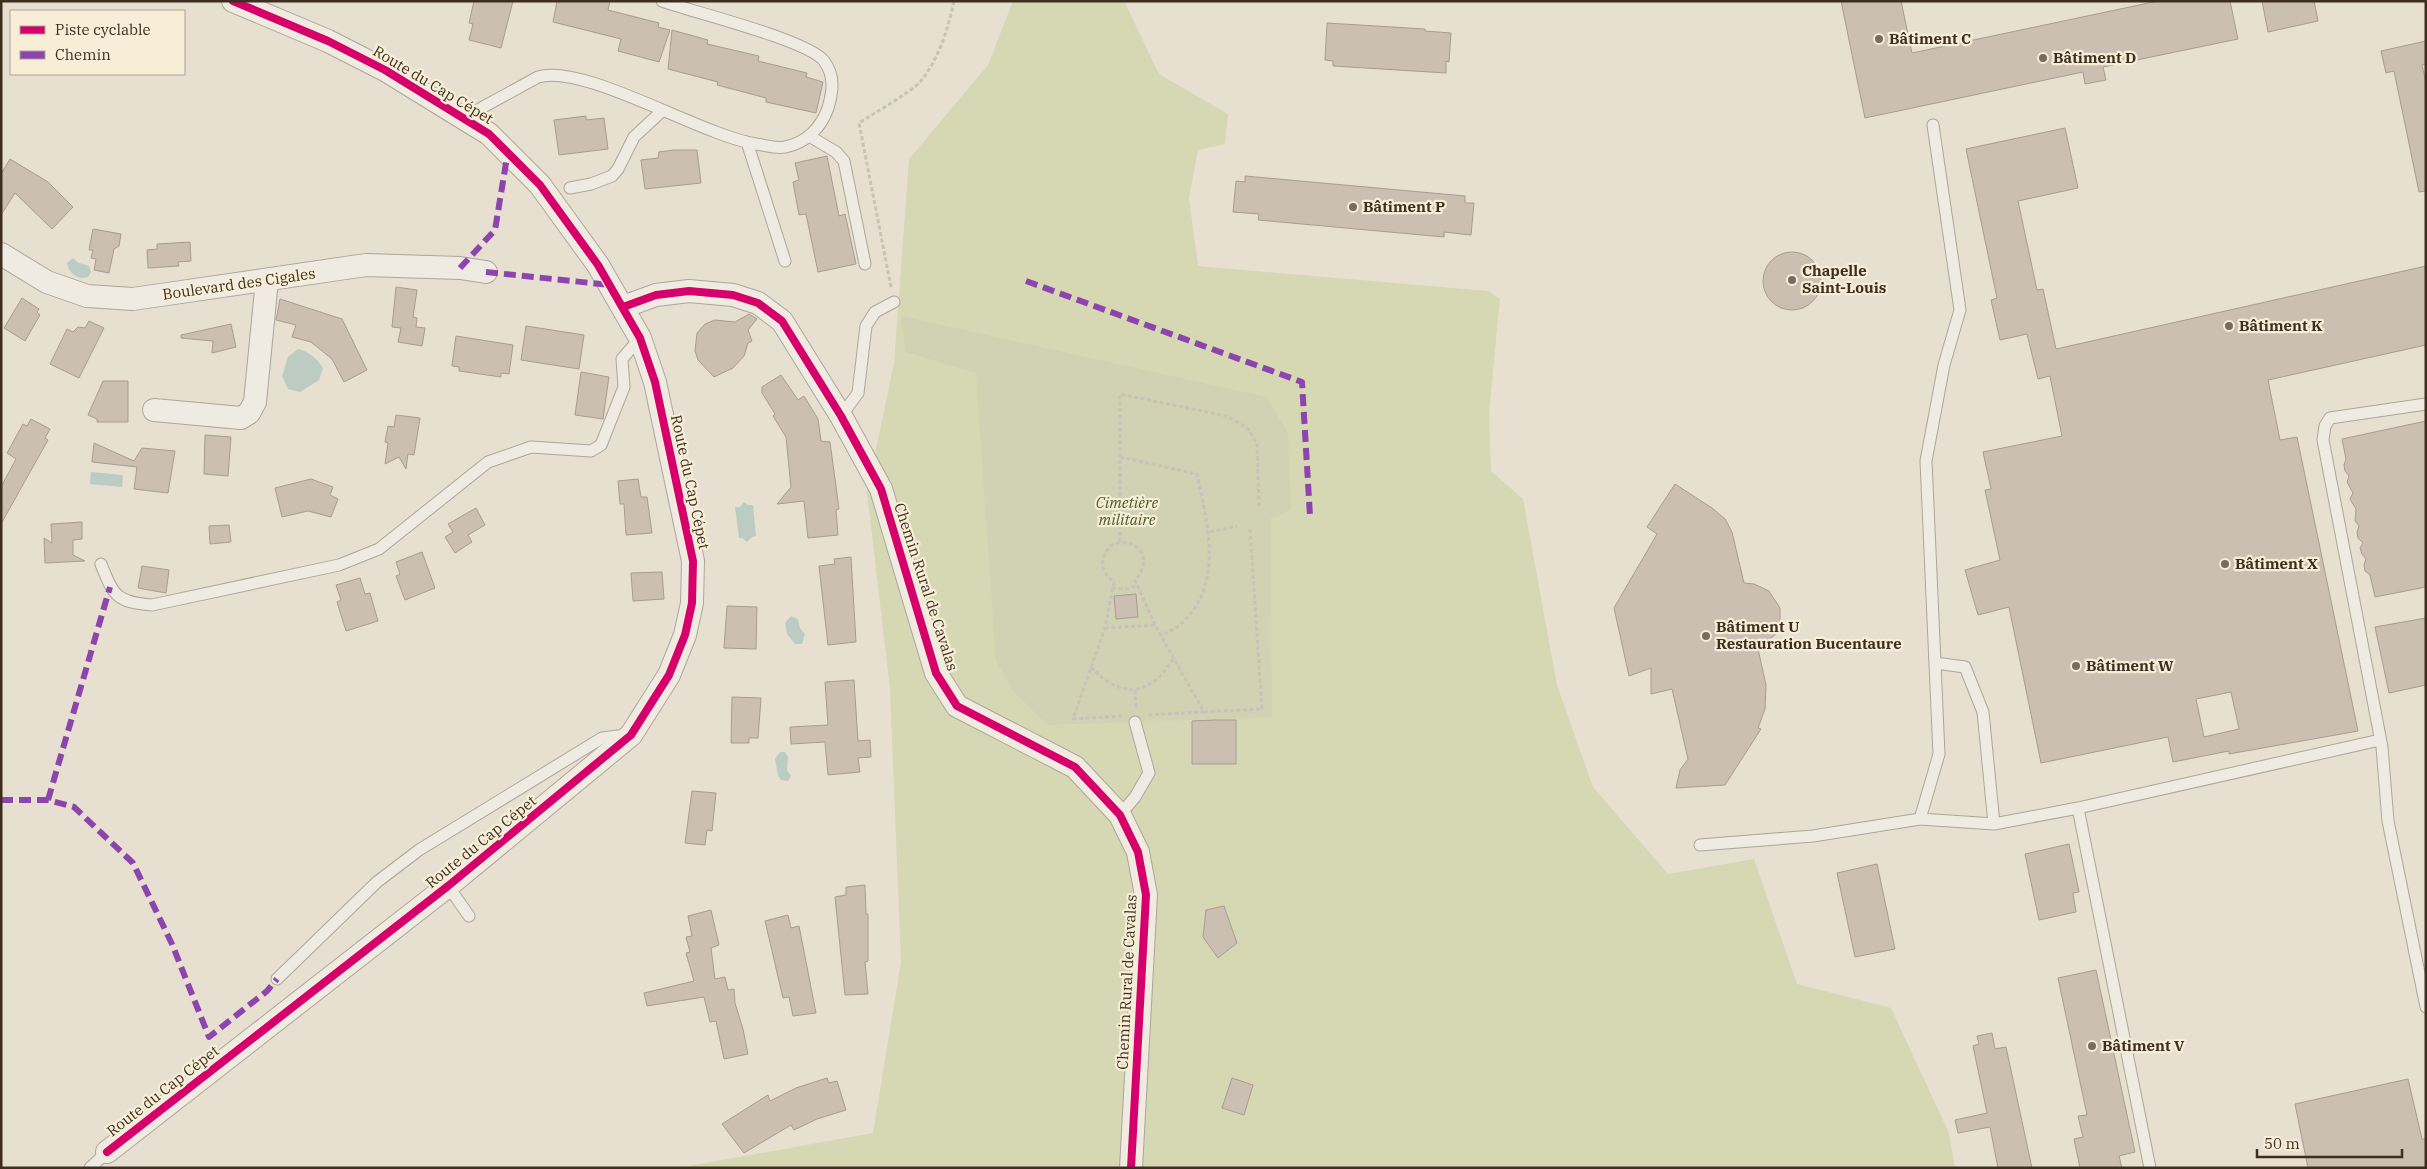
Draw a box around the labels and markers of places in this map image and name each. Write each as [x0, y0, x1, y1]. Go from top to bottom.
place label: Bâtiment C [1889, 29, 1971, 48]
marker: Bâtiment C [1873, 33, 1885, 45]
place label: Bâtiment D [2053, 48, 2136, 67]
marker: Bâtiment D [2037, 52, 2049, 64]
place label: Bâtiment P [1363, 197, 1445, 216]
marker: Bâtiment P [1347, 201, 1359, 213]
place label: Chapelle Saint-Louis [1802, 261, 1886, 297]
marker: Chapelle Saint-Louis [1786, 274, 1798, 286]
place label: Bâtiment K [2239, 316, 2323, 335]
marker: Bâtiment K [2223, 320, 2235, 332]
place label: Bâtiment X [2235, 554, 2318, 573]
marker: Bâtiment X [2219, 558, 2231, 570]
place label: Bâtiment U Restauration Bucentaure [1716, 617, 1902, 653]
marker: Bâtiment U Restauration Bucentaure [1700, 630, 1712, 642]
place label: Bâtiment W [2086, 656, 2174, 675]
marker: Bâtiment W [2070, 660, 2082, 672]
place label: Bâtiment V [2102, 1036, 2185, 1055]
marker: Bâtiment V [2086, 1040, 2098, 1052]

